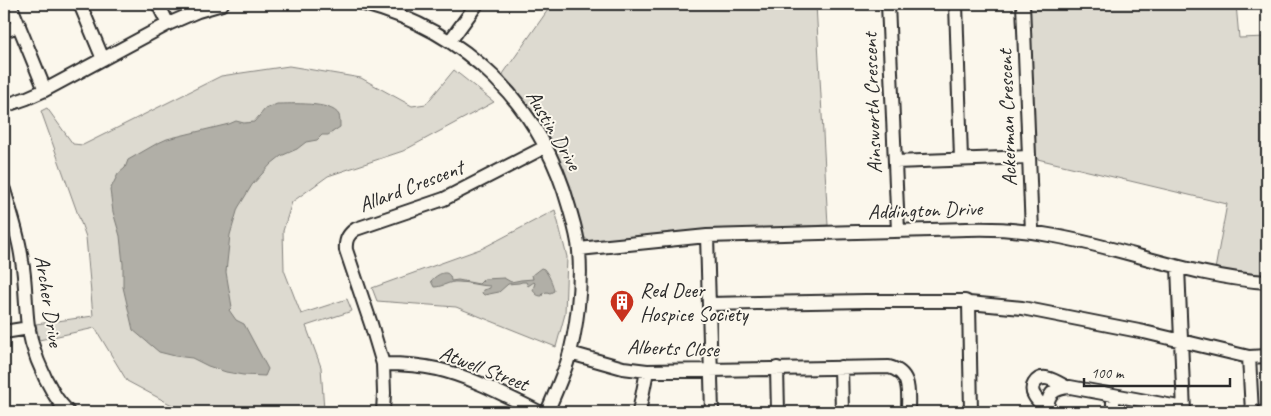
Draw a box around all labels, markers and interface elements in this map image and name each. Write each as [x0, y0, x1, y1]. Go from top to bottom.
street label: Ainsworth Crescent [856, 30, 887, 174]
street label: Ackerman Crescent [992, 47, 1022, 187]
street label: Austin Drive [521, 85, 588, 177]
street label: Allard Crescent [355, 153, 470, 218]
street label: Addington Drive [867, 195, 985, 225]
street label: Archer Drive [29, 254, 69, 349]
place label: Red Deer Hospice Society [640, 277, 750, 327]
building icon: Red Deer Hospice Society [609, 289, 635, 323]
street label: Alberts Close [627, 333, 720, 363]
street label: Atwell Street [436, 339, 534, 397]
scale bar [1084, 356, 1230, 388]
text: 100 m [1091, 364, 1125, 383]

